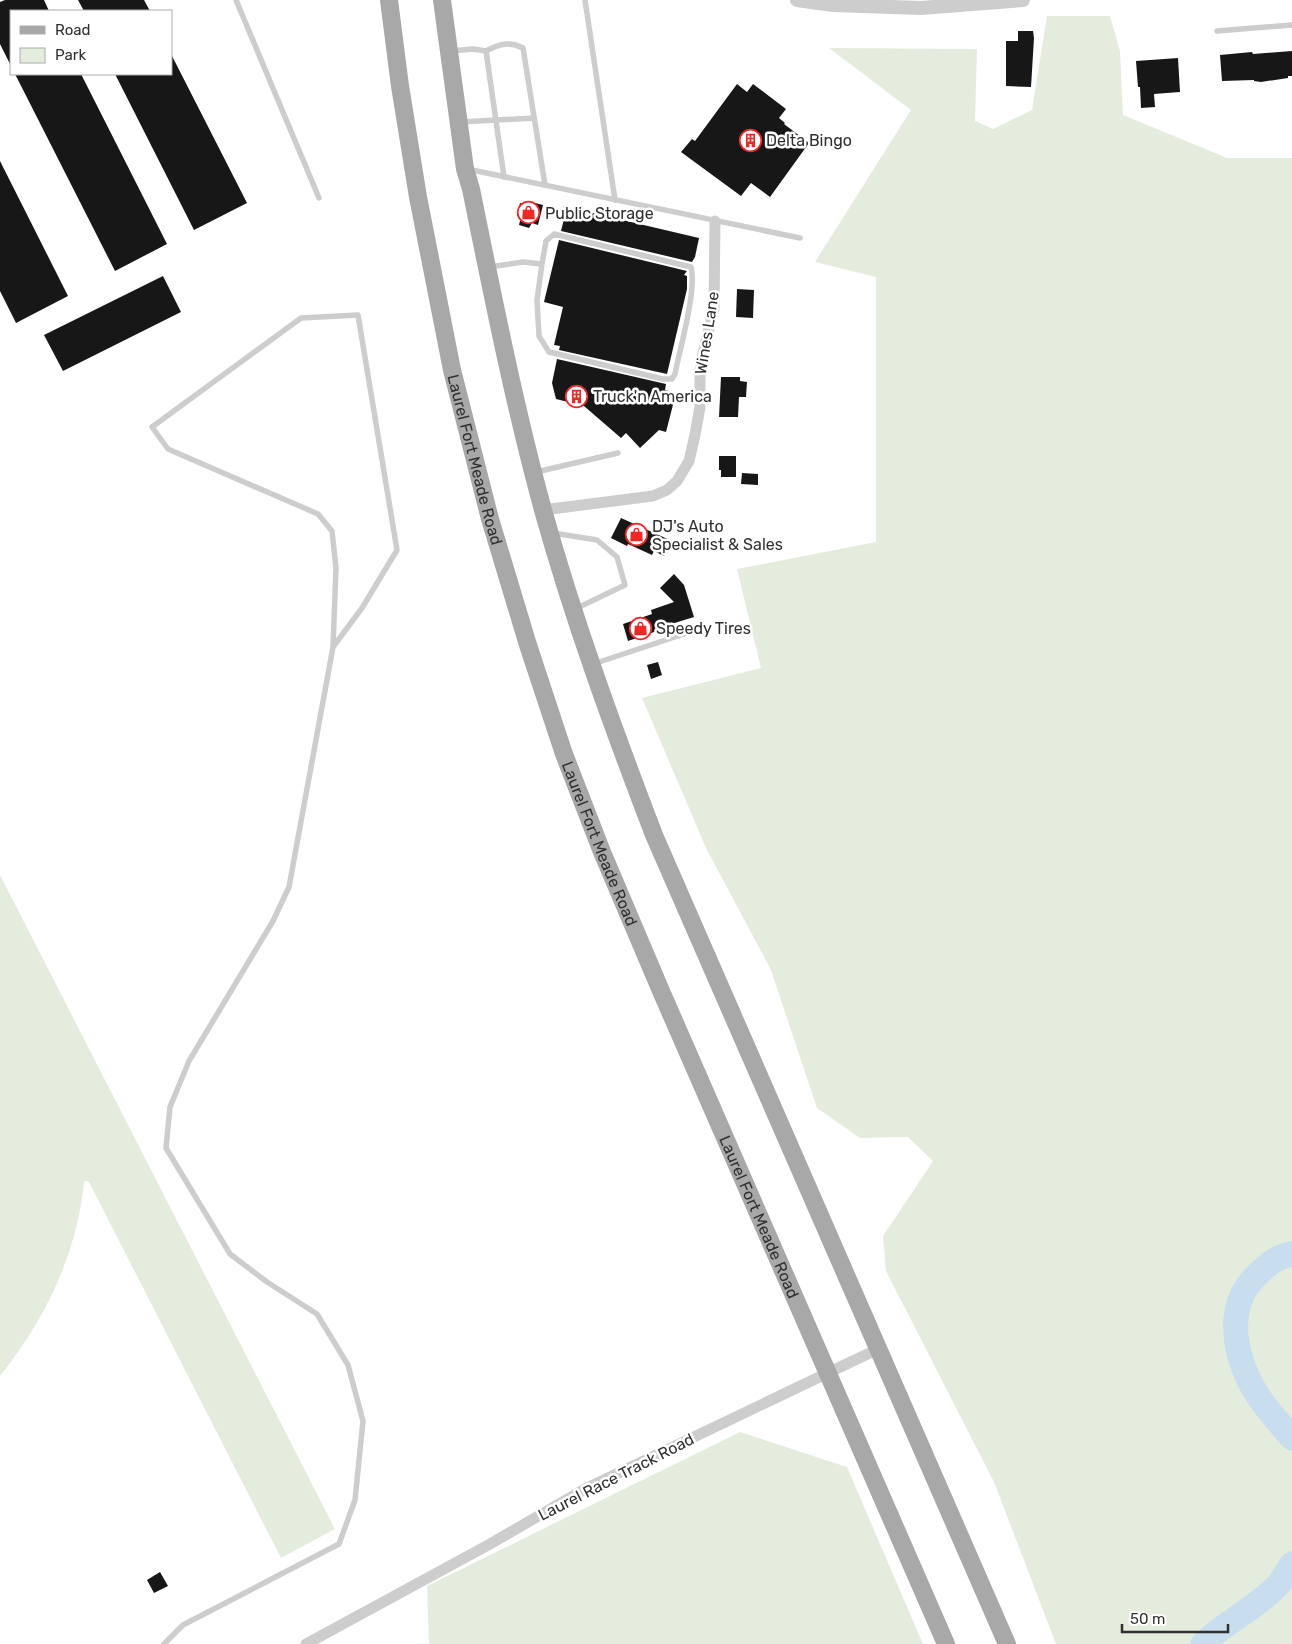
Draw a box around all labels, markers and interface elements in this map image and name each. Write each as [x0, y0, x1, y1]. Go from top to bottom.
legend [10, 10, 172, 75]
text: Road [55, 21, 91, 39]
text: Park [55, 46, 86, 64]
building icon: Delta Bingo [738, 128, 762, 152]
place label: Delta Bingo [766, 131, 852, 150]
shop icon: Public Storage [517, 201, 541, 225]
place label: Public Storage [545, 204, 654, 223]
street label: Wines Lane [691, 290, 723, 376]
street label: Laurel Fort Meade Road [444, 372, 507, 547]
building icon: Truck'n America [565, 384, 589, 408]
place label: Truck'n America [593, 387, 712, 406]
place label: DJ's Auto Specialist & Sales [652, 517, 783, 554]
shop icon: DJ's Auto Specialist & Sales [624, 523, 648, 547]
shop icon: Speedy Tires [628, 616, 652, 640]
place label: Speedy Tires [656, 619, 751, 638]
street label: Laurel Fort Meade Road [558, 758, 642, 929]
street label: Laurel Fort Meade Road [716, 1132, 803, 1301]
street label: Laurel Race Track Road [535, 1429, 697, 1525]
scale bar [1122, 1602, 1228, 1634]
text: 50 m [1130, 1610, 1165, 1628]

